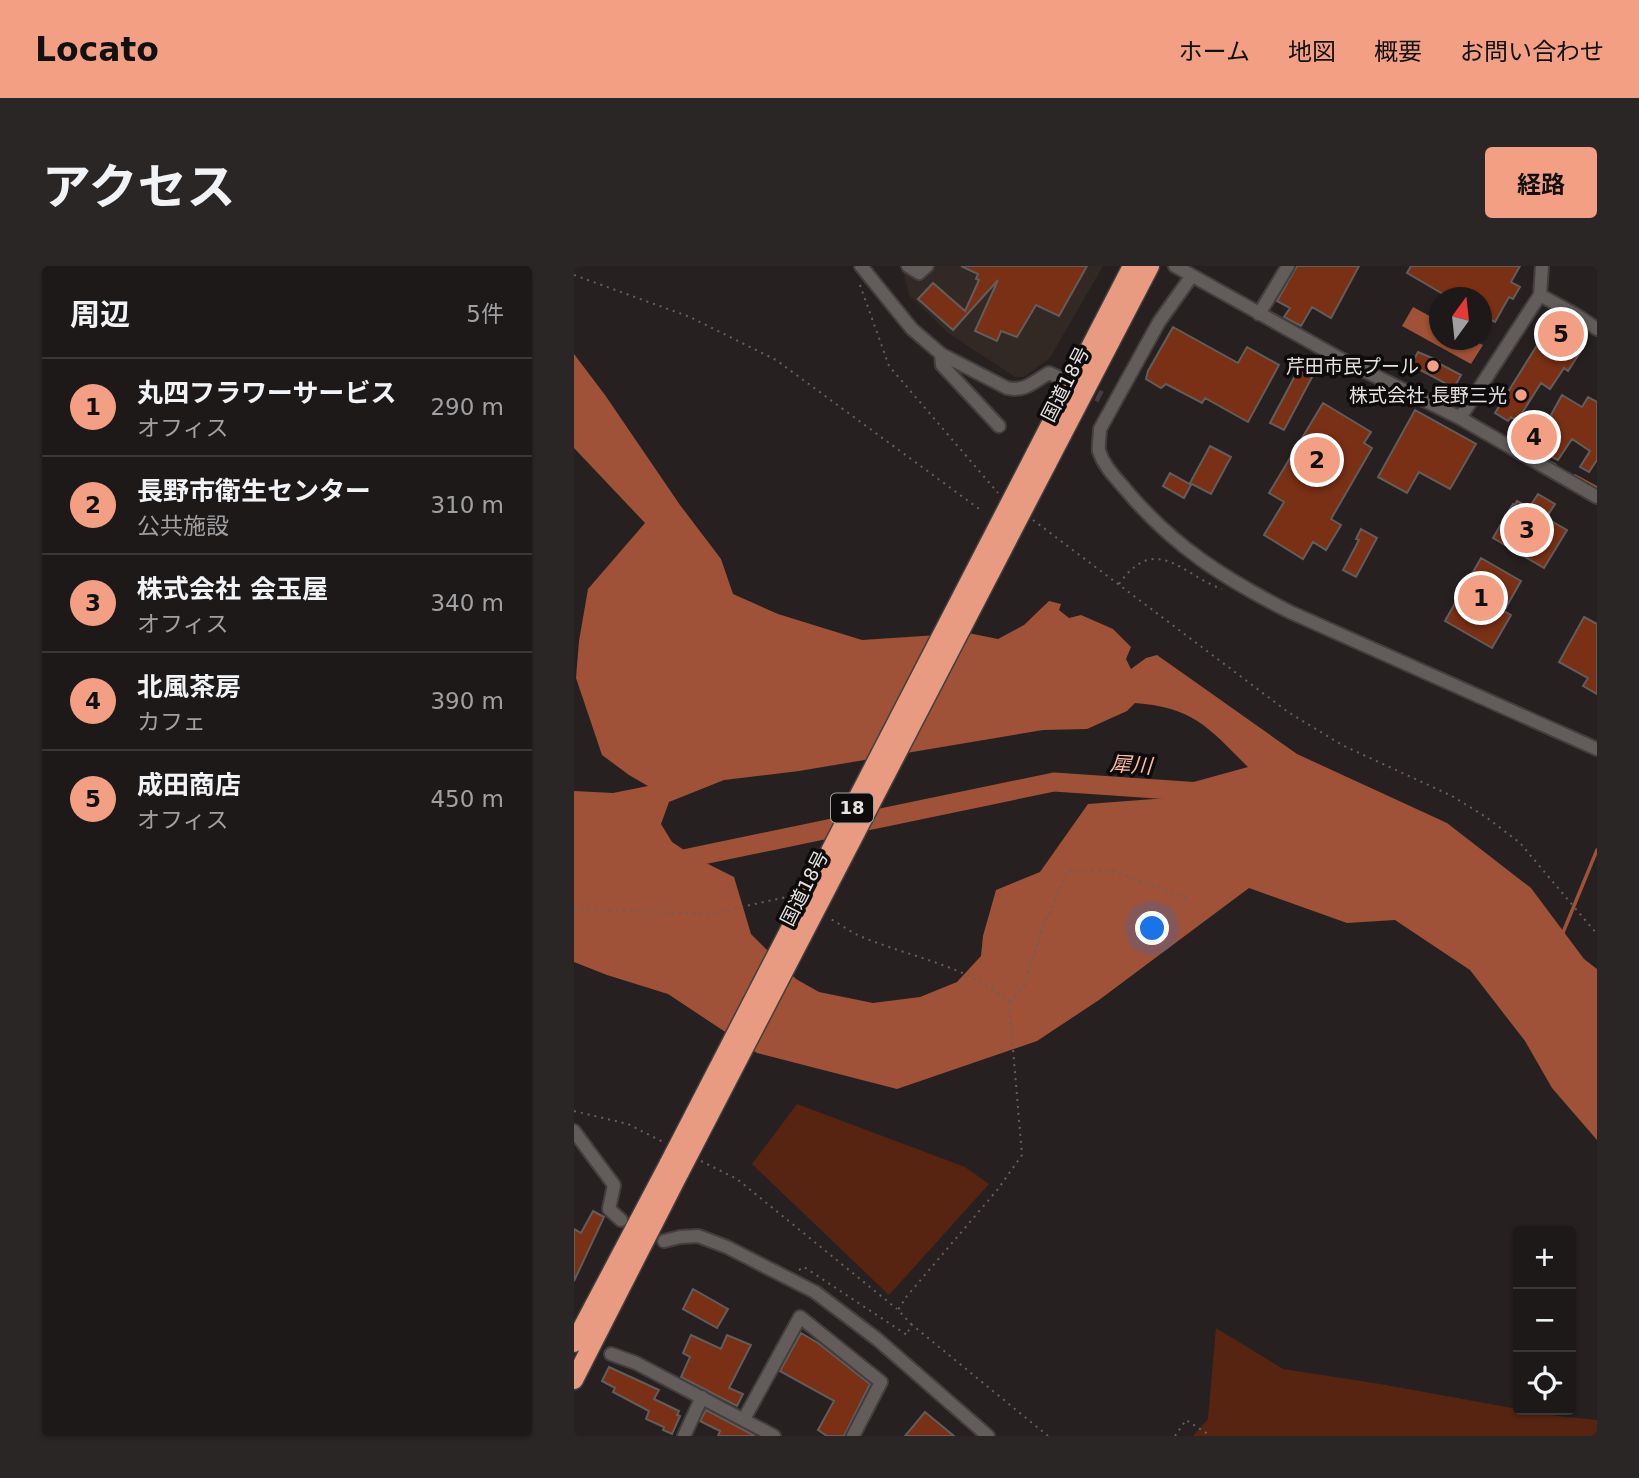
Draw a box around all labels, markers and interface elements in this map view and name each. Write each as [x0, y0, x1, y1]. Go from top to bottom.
text: Locato [35, 30, 159, 69]
text: ホーム [1179, 38, 1250, 66]
text: 地図 [1288, 38, 1336, 66]
text: 概要 [1374, 38, 1422, 66]
text: お問い合わせ [1460, 38, 1604, 66]
button: 経路 [1485, 147, 1597, 218]
text: アクセス [42, 159, 236, 216]
north arrow [1429, 287, 1492, 350]
text: 周辺 [70, 297, 130, 332]
text: 5件 [466, 301, 504, 327]
pin: 5 [1538, 308, 1584, 360]
street label: 国道18号 [1037, 343, 1093, 425]
place label: 芹田市民プール [1286, 355, 1419, 377]
marker: 芹田市民プール [1425, 358, 1441, 374]
text: 丸四フラワーサービス [137, 378, 396, 408]
place label: 株式会社 長野三光 [1349, 384, 1507, 406]
marker: 株式会社 長野三光 [1513, 387, 1529, 403]
text: 1 [85, 394, 101, 420]
text: 290 m [430, 394, 504, 420]
pin: 4 [1511, 411, 1557, 463]
text: オフィス [137, 415, 229, 441]
pin: 2 [1294, 434, 1340, 486]
text: 長野市衛生センター [137, 476, 371, 506]
text: 2 [85, 492, 101, 518]
text: 310 m [430, 492, 504, 518]
pin: 3 [1504, 504, 1550, 556]
text: 公共施設 [137, 513, 229, 539]
pin: 1 [1458, 572, 1504, 624]
text: 株式会社 会玉屋 [137, 574, 328, 604]
text: 3 [85, 590, 101, 616]
text: 340 m [430, 590, 504, 616]
text: オフィス [137, 611, 229, 637]
text: 北風茶房 [137, 672, 241, 702]
text: 4 [85, 688, 101, 714]
text: 390 m [430, 688, 504, 714]
text: カフェ [137, 709, 206, 735]
water label: 犀川 [1109, 752, 1155, 779]
text: 成田商店 [137, 770, 241, 800]
text: 5 [85, 786, 101, 812]
text: 450 m [430, 786, 504, 812]
road number: 18 [831, 794, 873, 822]
text: オフィス [137, 807, 229, 833]
street label: 国道18号 [776, 847, 832, 929]
your location [1135, 911, 1169, 945]
map controls [1513, 1226, 1576, 1415]
button: + [1513, 1226, 1576, 1289]
button: − [1513, 1289, 1576, 1352]
button: locate [1513, 1352, 1576, 1415]

